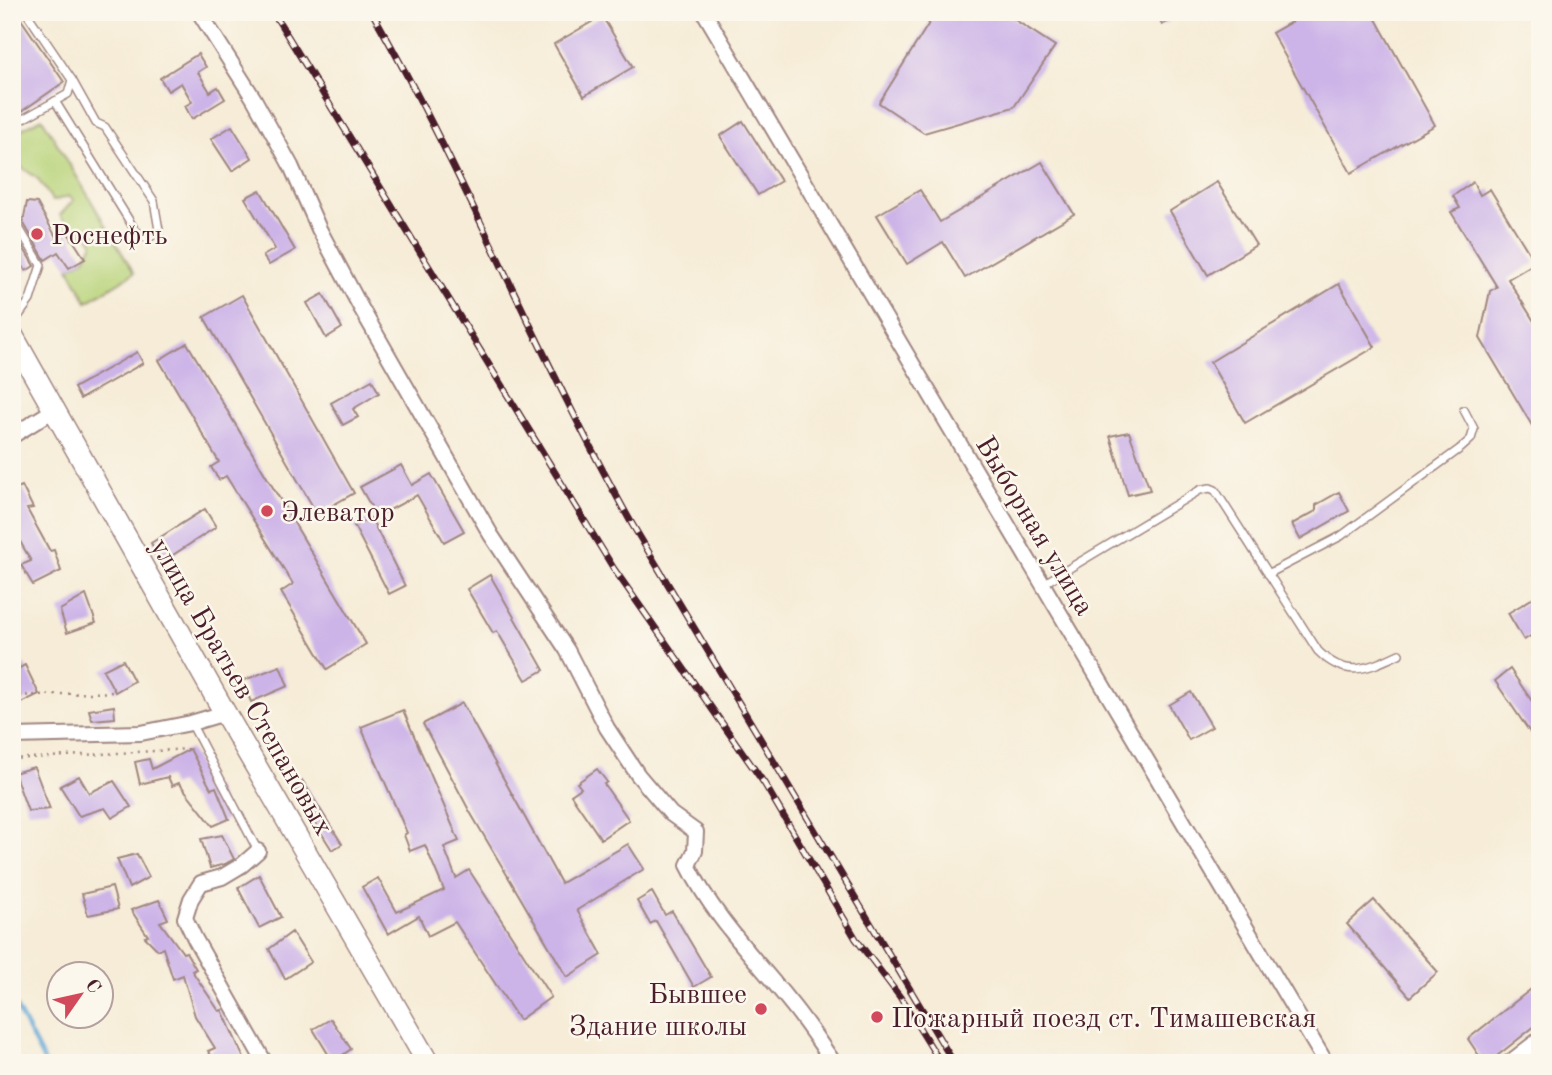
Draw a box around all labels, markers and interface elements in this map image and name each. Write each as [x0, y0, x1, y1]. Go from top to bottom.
place label: Роснефть [51, 223, 168, 251]
marker: Роснефть [29, 226, 45, 242]
street label: Выборная улица [969, 432, 1098, 621]
place label: Элеватор [281, 500, 395, 528]
marker: Элеватор [259, 503, 275, 519]
street label: улица Братьев Степановых [144, 534, 337, 841]
north arrow [46, 960, 116, 1030]
text: С [81, 976, 103, 997]
place label: Бывшее Здание школы [569, 982, 747, 1042]
marker: Бывшее Здание школы [753, 1001, 769, 1017]
place label: Пожарный поезд ст. Тимашевская [891, 1006, 1316, 1034]
marker: Пожарный поезд ст. Тимашевская [869, 1009, 885, 1025]

